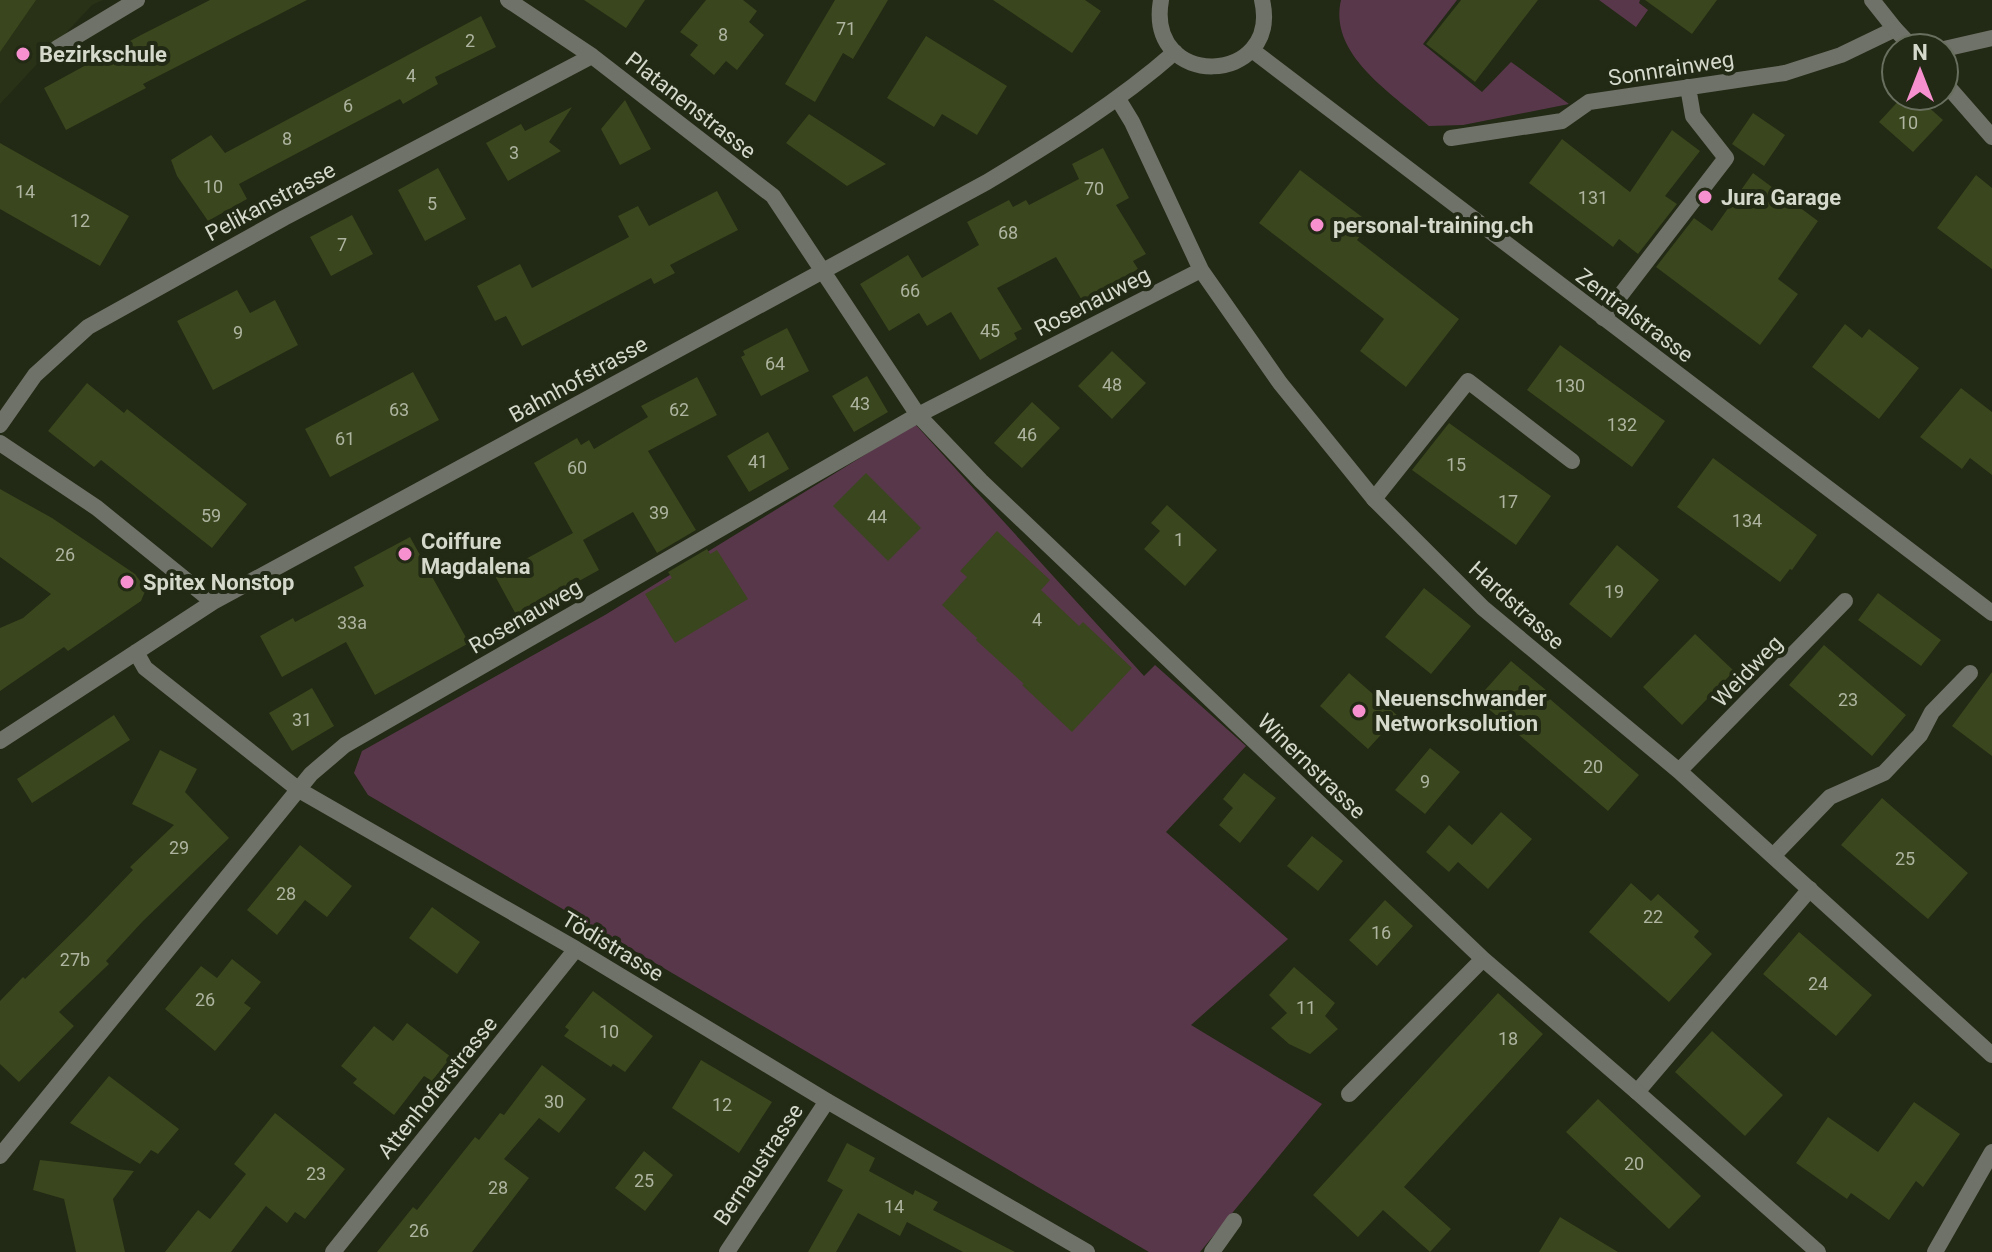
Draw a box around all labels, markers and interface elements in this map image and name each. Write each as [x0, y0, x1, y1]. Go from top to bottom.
house number: 71 [836, 18, 856, 39]
house number: 8 [718, 24, 728, 45]
house number: 2 [465, 30, 475, 51]
north arrow [1880, 32, 1960, 112]
text: N [1912, 40, 1928, 65]
place label: Bezirkschule [39, 42, 167, 67]
marker: Bezirkschule [14, 45, 32, 63]
street label: Sonnrainweg [1606, 46, 1736, 91]
street label: Platanenstrasse [621, 47, 761, 164]
house number: 4 [406, 65, 416, 86]
house number: 6 [343, 95, 353, 116]
house number: 10 [1898, 112, 1918, 133]
house number: 8 [282, 128, 292, 149]
house number: 3 [509, 142, 519, 163]
street label: Pelikanstrasse [201, 157, 339, 246]
house number: 10 [203, 176, 223, 197]
house number: 70 [1084, 178, 1104, 199]
house number: 14 [15, 181, 35, 202]
place label: Jura Garage [1721, 185, 1841, 210]
house number: 131 [1578, 187, 1608, 208]
marker: Jura Garage [1696, 188, 1714, 206]
house number: 5 [427, 193, 437, 214]
house number: 12 [70, 210, 90, 231]
place label: personal-training.ch [1333, 213, 1534, 238]
marker: personal-training.ch [1308, 216, 1326, 234]
house number: 68 [998, 222, 1018, 243]
house number: 7 [337, 234, 347, 255]
street label: Rosenauweg [1030, 262, 1154, 341]
street label: Zentralstrasse [1571, 263, 1698, 368]
house number: 66 [900, 280, 920, 301]
house number: 45 [980, 320, 1000, 341]
house number: 9 [233, 322, 243, 343]
street label: Bahnhofstrasse [505, 331, 652, 428]
house number: 64 [765, 353, 785, 374]
house number: 48 [1102, 374, 1122, 395]
house number: 130 [1555, 375, 1585, 396]
house number: 43 [850, 393, 870, 414]
house number: 63 [389, 399, 409, 420]
house number: 62 [669, 399, 689, 420]
house number: 132 [1607, 414, 1637, 435]
house number: 46 [1017, 424, 1037, 445]
house number: 61 [335, 428, 355, 449]
house number: 41 [748, 451, 768, 472]
house number: 15 [1446, 454, 1466, 475]
house number: 60 [567, 457, 587, 478]
house number: 17 [1498, 491, 1518, 512]
house number: 39 [649, 502, 669, 523]
house number: 59 [201, 505, 221, 526]
house number: 44 [867, 506, 887, 527]
house number: 134 [1732, 510, 1762, 531]
place label: Coiffure Magdalena [421, 529, 531, 579]
house number: 1 [1174, 529, 1184, 550]
house number: 26 [55, 544, 75, 565]
marker: Coiffure Magdalena [396, 545, 414, 563]
street label: Hardstrasse [1464, 556, 1569, 655]
place label: Spitex Nonstop [143, 570, 294, 595]
marker: Spitex Nonstop [118, 573, 136, 591]
street label: Rosenauweg [464, 574, 586, 659]
house number: 19 [1604, 581, 1624, 602]
house number: 4 [1032, 609, 1042, 630]
house number: 33a [337, 612, 367, 633]
street label: Weidweg [1707, 631, 1787, 712]
place label: Neuenschwander Networksolution [1375, 686, 1547, 736]
house number: 23 [1838, 689, 1858, 710]
marker: Neuenschwander Networksolution [1350, 702, 1368, 720]
house number: 31 [292, 709, 312, 730]
street label: Winernstrasse [1253, 709, 1371, 824]
house number: 20 [1583, 756, 1603, 777]
house number: 9 [1420, 771, 1430, 792]
house number: 29 [169, 837, 189, 858]
house number: 25 [1895, 848, 1915, 869]
house number: 28 [276, 883, 296, 904]
street label: Tödistrasse [557, 906, 668, 987]
house number: 22 [1643, 906, 1663, 927]
house number: 16 [1371, 922, 1391, 943]
house number: 27b [60, 949, 90, 970]
house number: 24 [1808, 973, 1828, 994]
house number: 26 [195, 989, 215, 1010]
house number: 11 [1296, 997, 1316, 1018]
street label: Attenhoferstrasse [372, 1011, 502, 1163]
house number: 10 [599, 1021, 619, 1042]
house number: 18 [1498, 1028, 1518, 1049]
house number: 30 [544, 1091, 564, 1112]
house number: 12 [712, 1094, 732, 1115]
street label: Bernaustrasse [709, 1099, 808, 1230]
house number: 20 [1624, 1153, 1644, 1174]
house number: 23 [306, 1163, 326, 1184]
house number: 25 [634, 1170, 654, 1191]
house number: 28 [488, 1177, 508, 1198]
house number: 14 [884, 1196, 904, 1217]
house number: 26 [409, 1220, 429, 1241]

